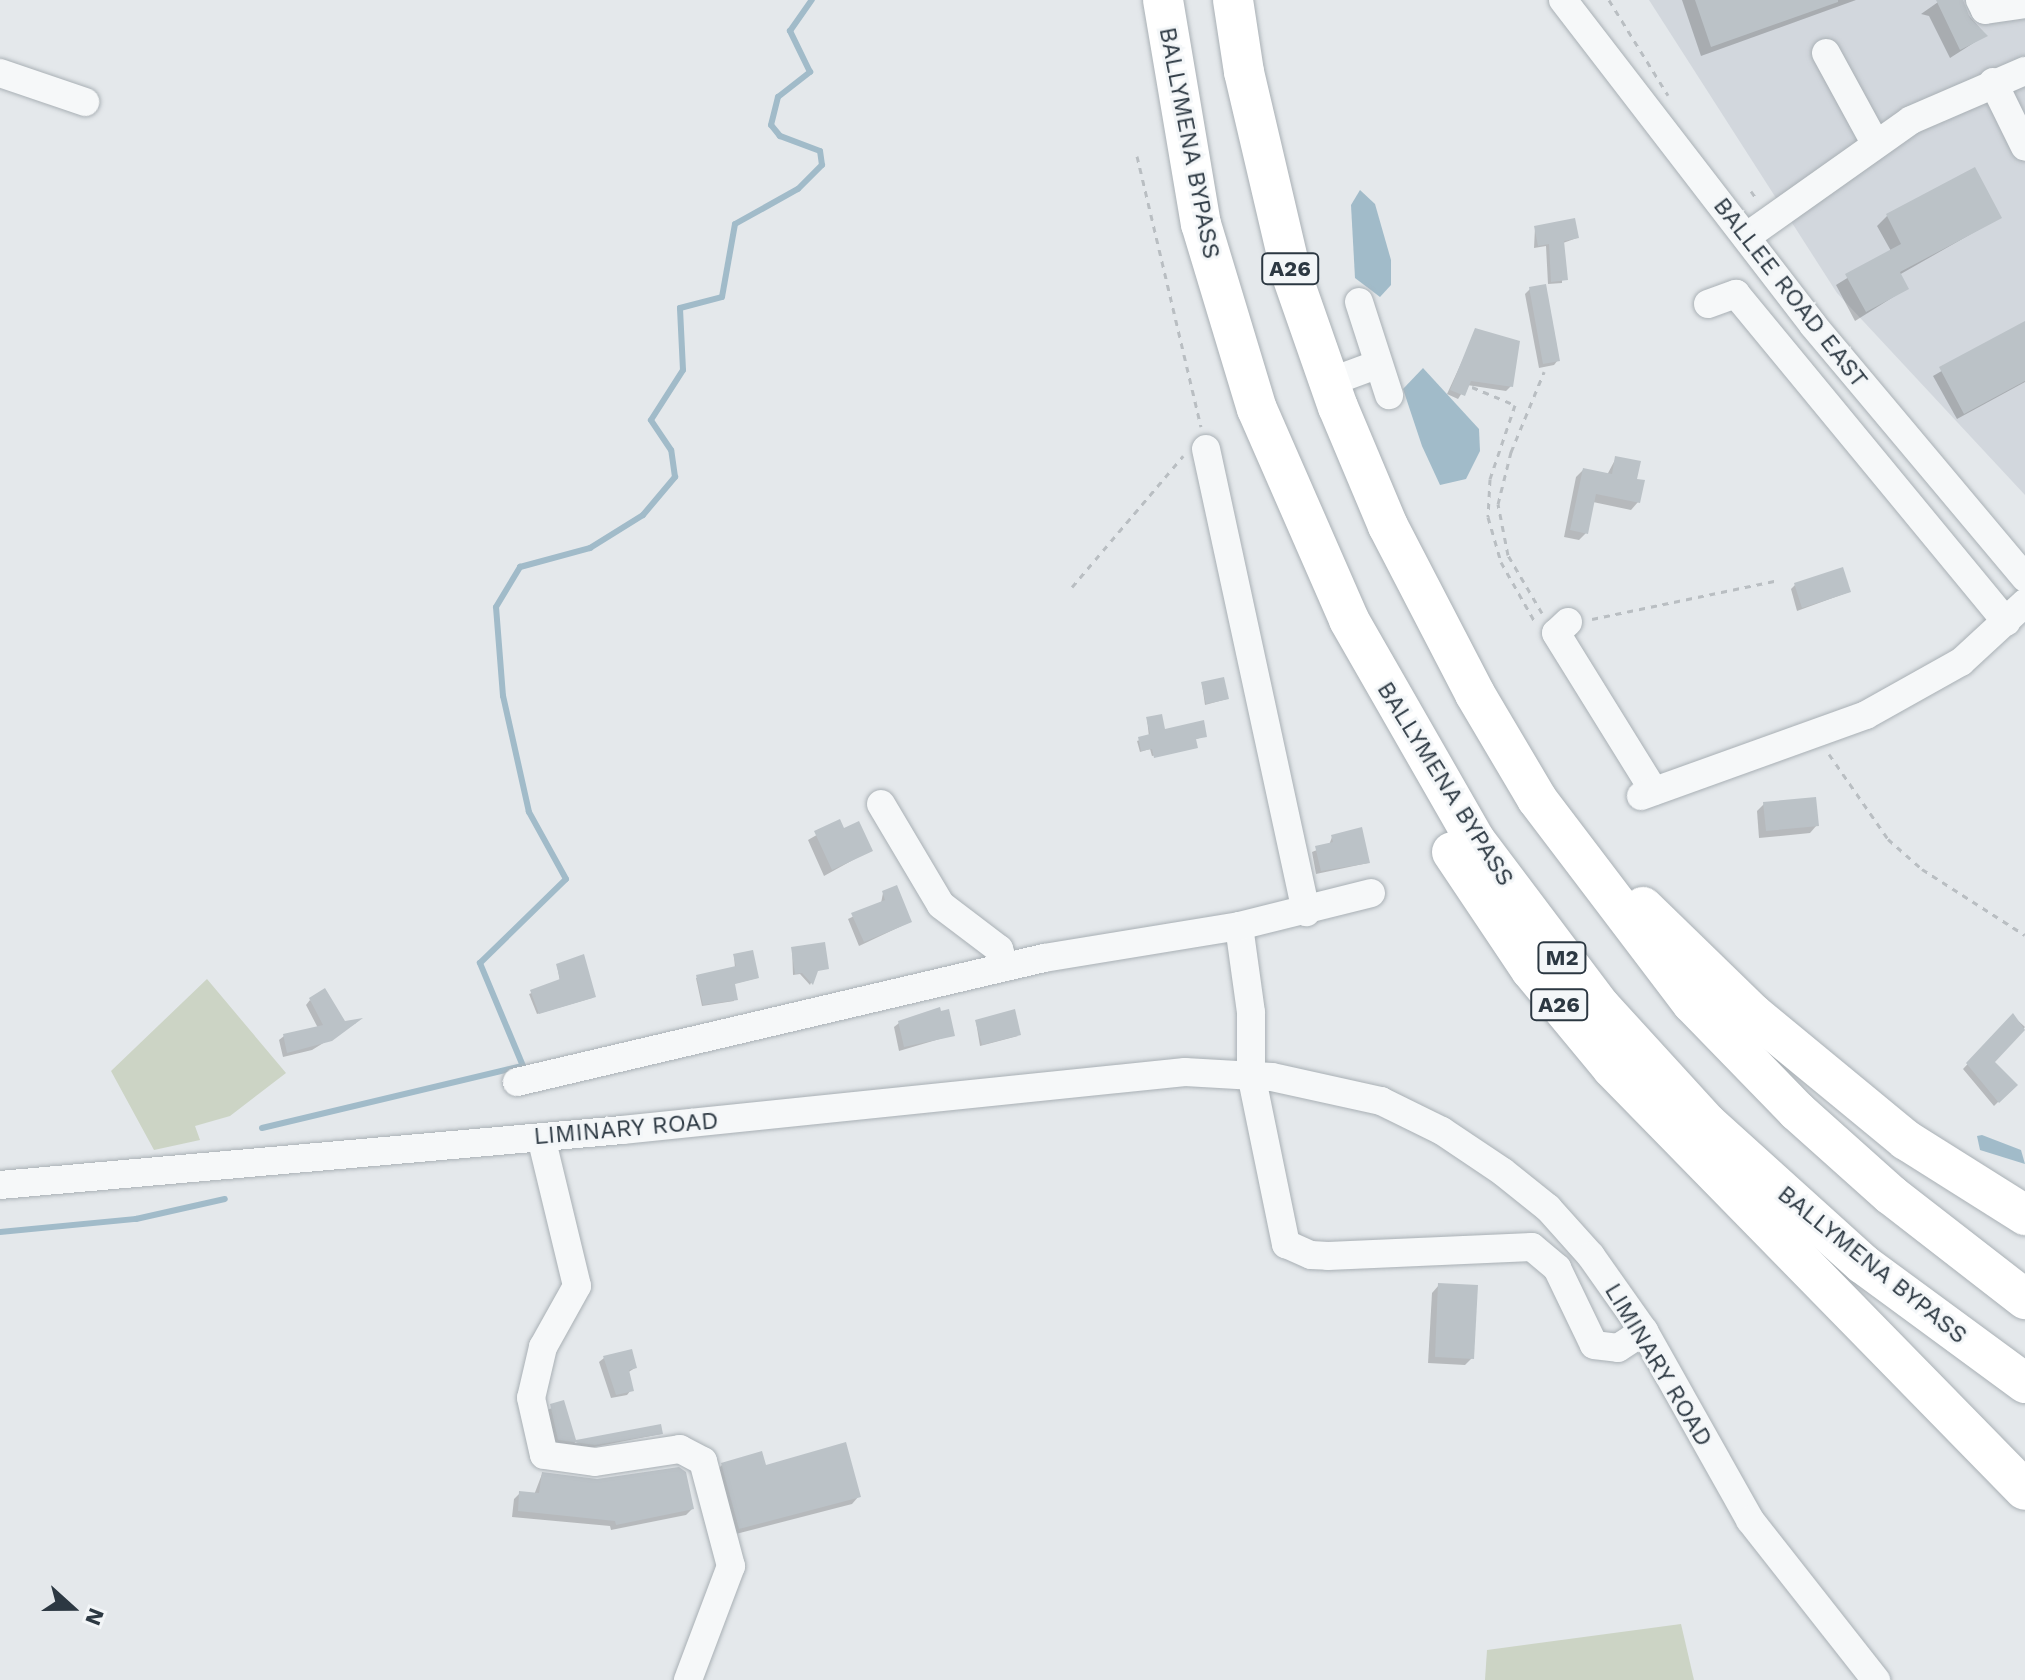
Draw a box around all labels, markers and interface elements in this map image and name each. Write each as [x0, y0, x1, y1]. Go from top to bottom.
street label: BALLYMENA BYPASS [1152, 24, 1226, 262]
street label: BALLEE ROAD EAST [1707, 192, 1873, 394]
road number: A26 [1260, 251, 1320, 287]
street label: BALLYMENA BYPASS [1370, 676, 1520, 892]
road number: M2 [1536, 940, 1588, 976]
road number: A26 [1529, 987, 1589, 1023]
street label: LIMINARY ROAD [532, 1107, 720, 1151]
street label: BALLYMENA BYPASS [1771, 1179, 1973, 1351]
street label: LIMINARY ROAD [1598, 1278, 1718, 1452]
north arrow [32, 1568, 112, 1648]
text: N [80, 1605, 109, 1629]

